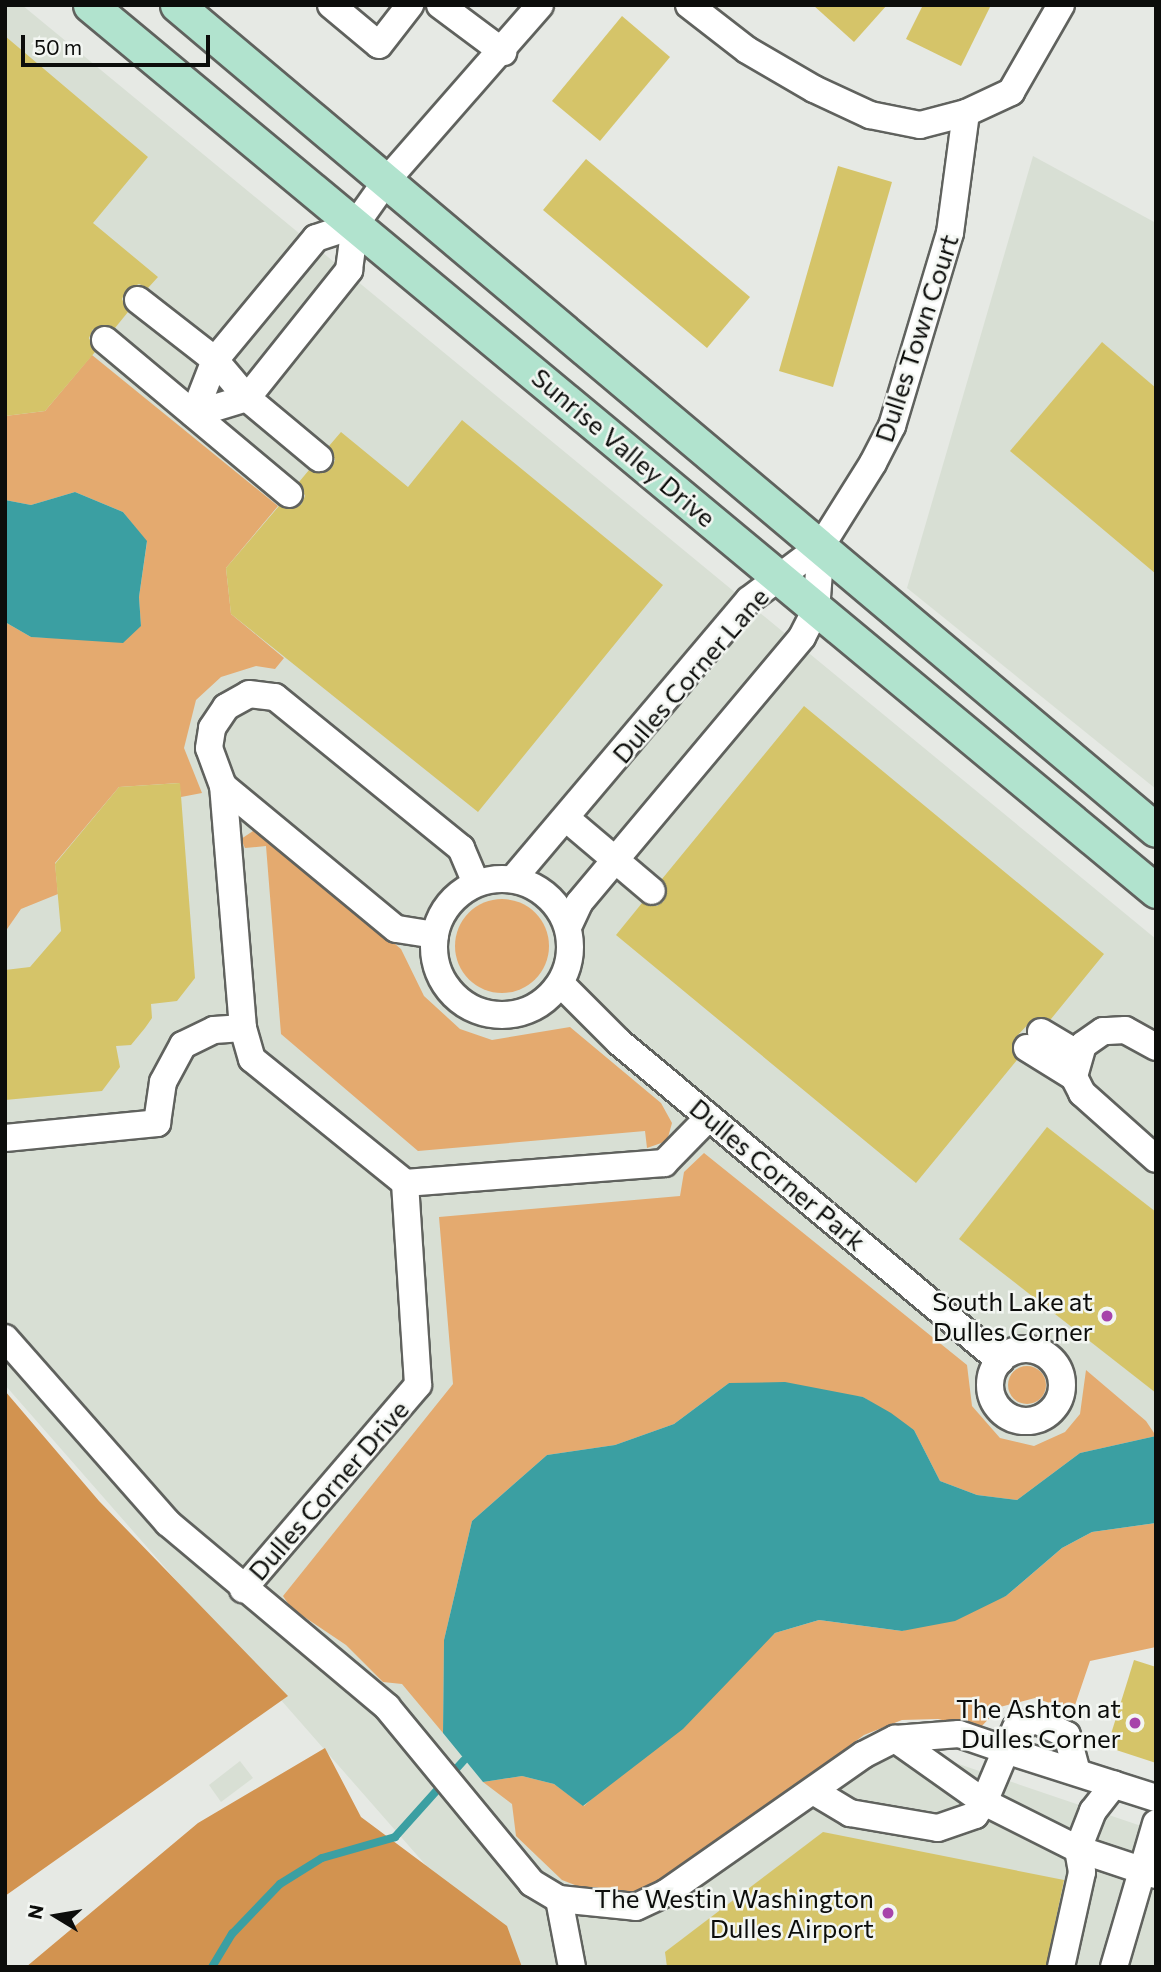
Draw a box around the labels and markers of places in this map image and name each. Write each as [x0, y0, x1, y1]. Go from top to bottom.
place label: South Lake at Dulles Corner [932, 1285, 1093, 1346]
marker: South Lake at Dulles Corner [1099, 1308, 1115, 1324]
place label: The Ashton at Dulles Corner [956, 1692, 1121, 1754]
marker: The Ashton at Dulles Corner [1127, 1715, 1143, 1731]
place label: The Westin Washington Dulles Airport [594, 1882, 874, 1944]
marker: The Westin Washington Dulles Airport [880, 1905, 896, 1921]

